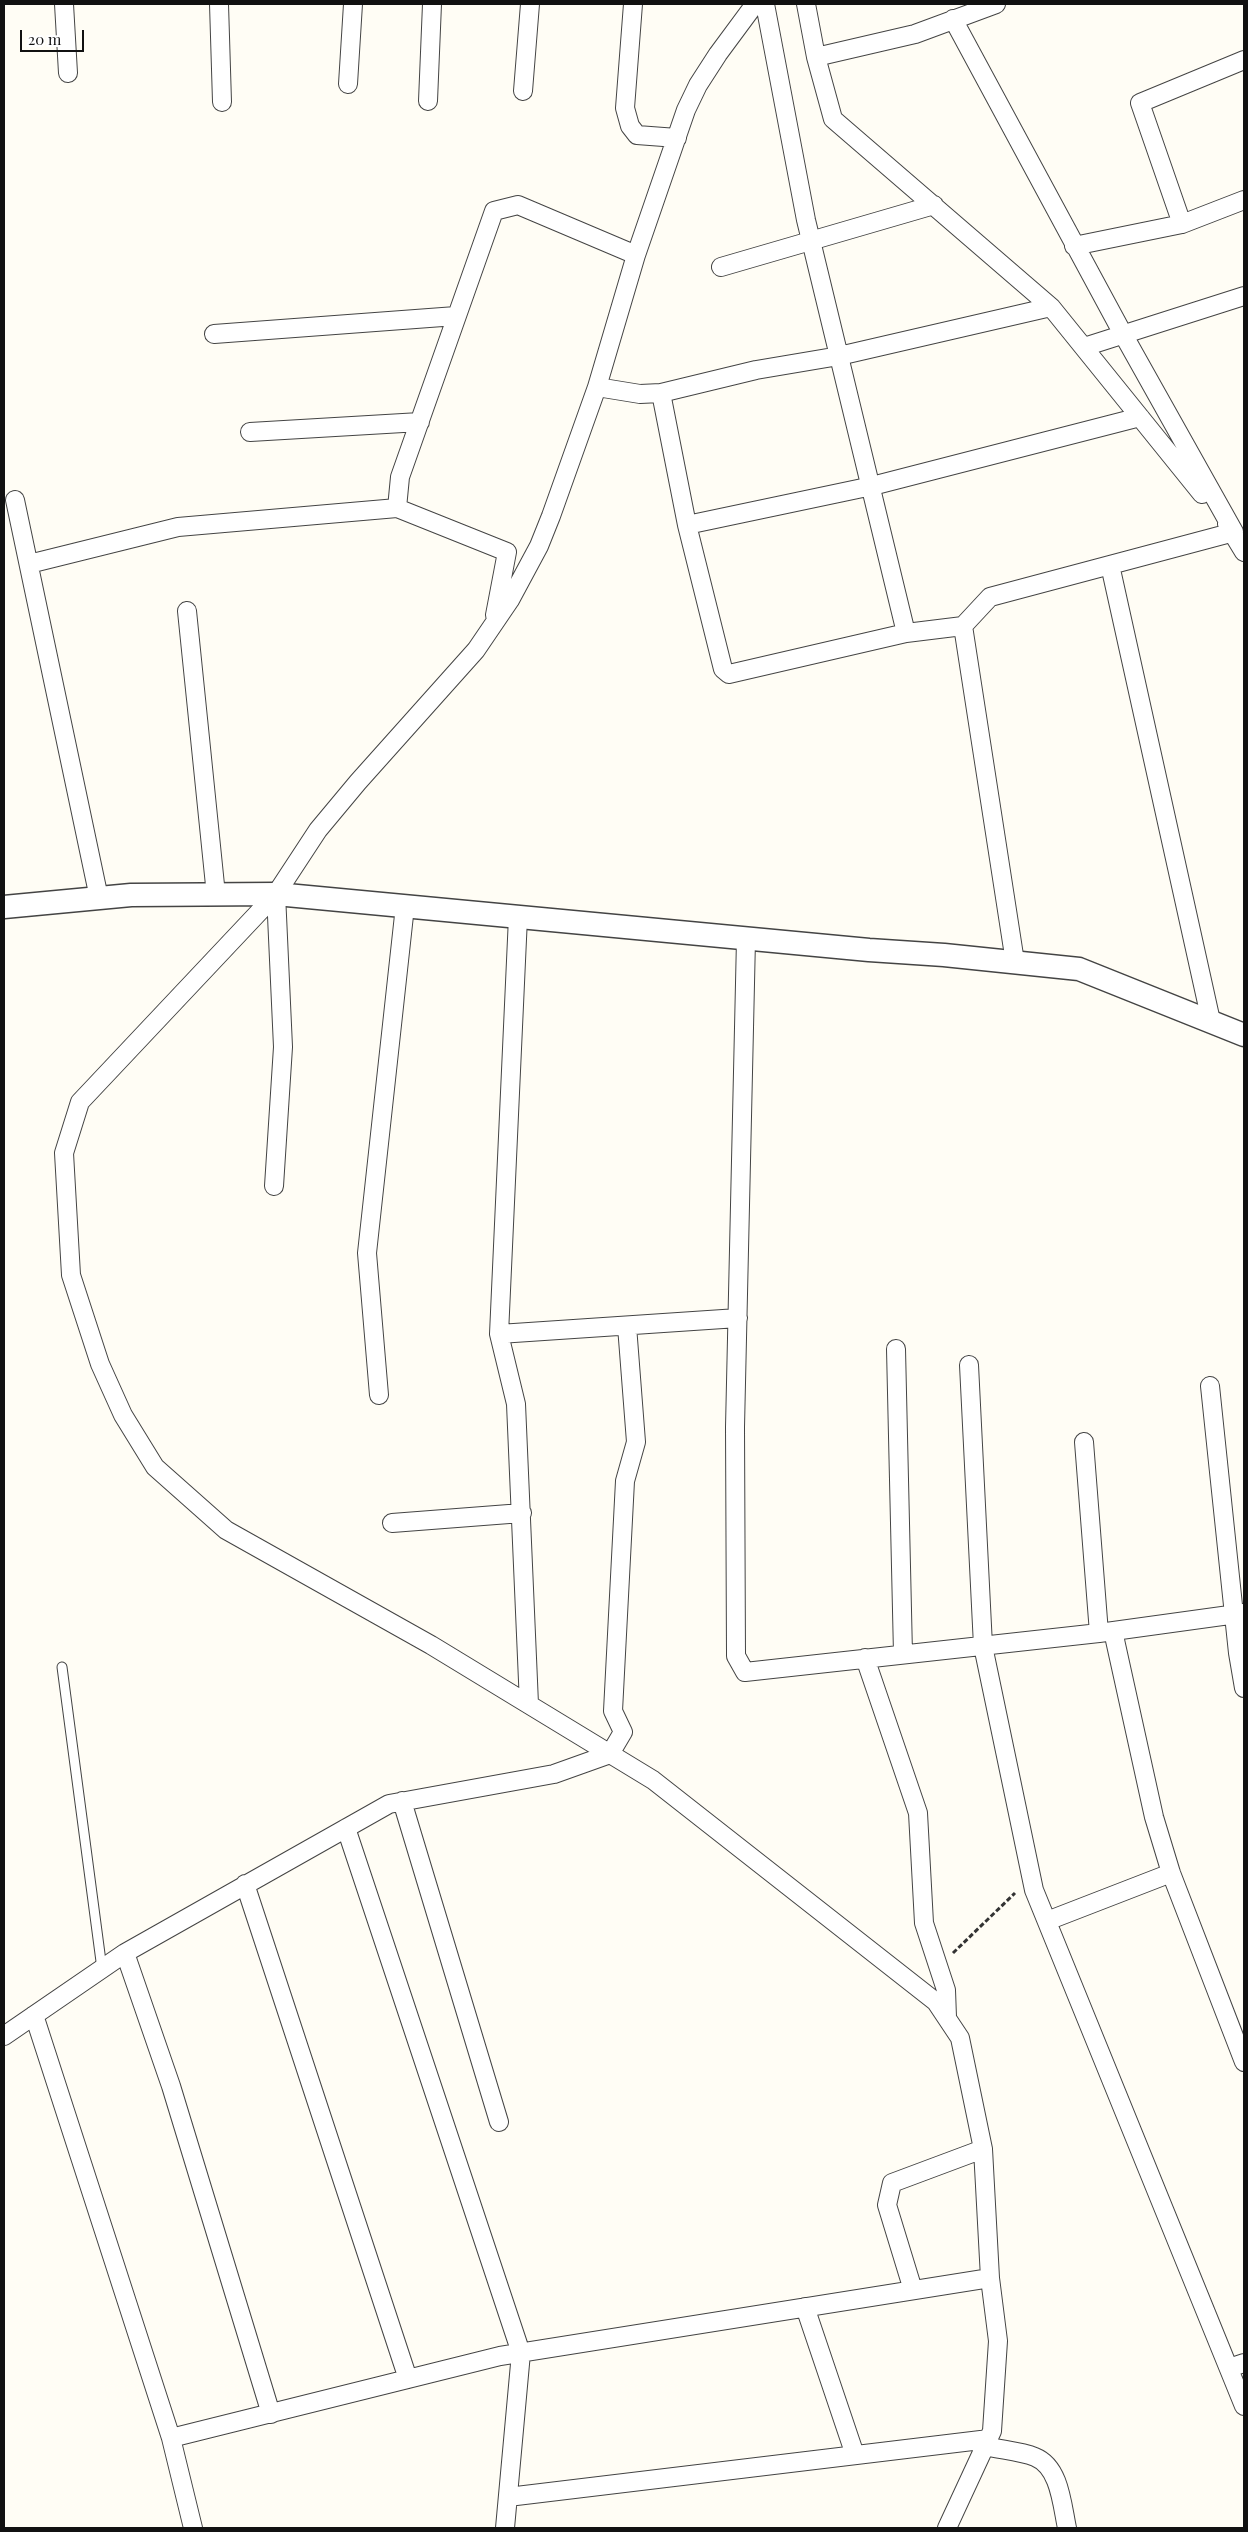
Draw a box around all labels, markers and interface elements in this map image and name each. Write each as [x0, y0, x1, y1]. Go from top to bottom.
scale bar [22, 20, 86, 52]
text: 20 m [28, 29, 61, 49]

